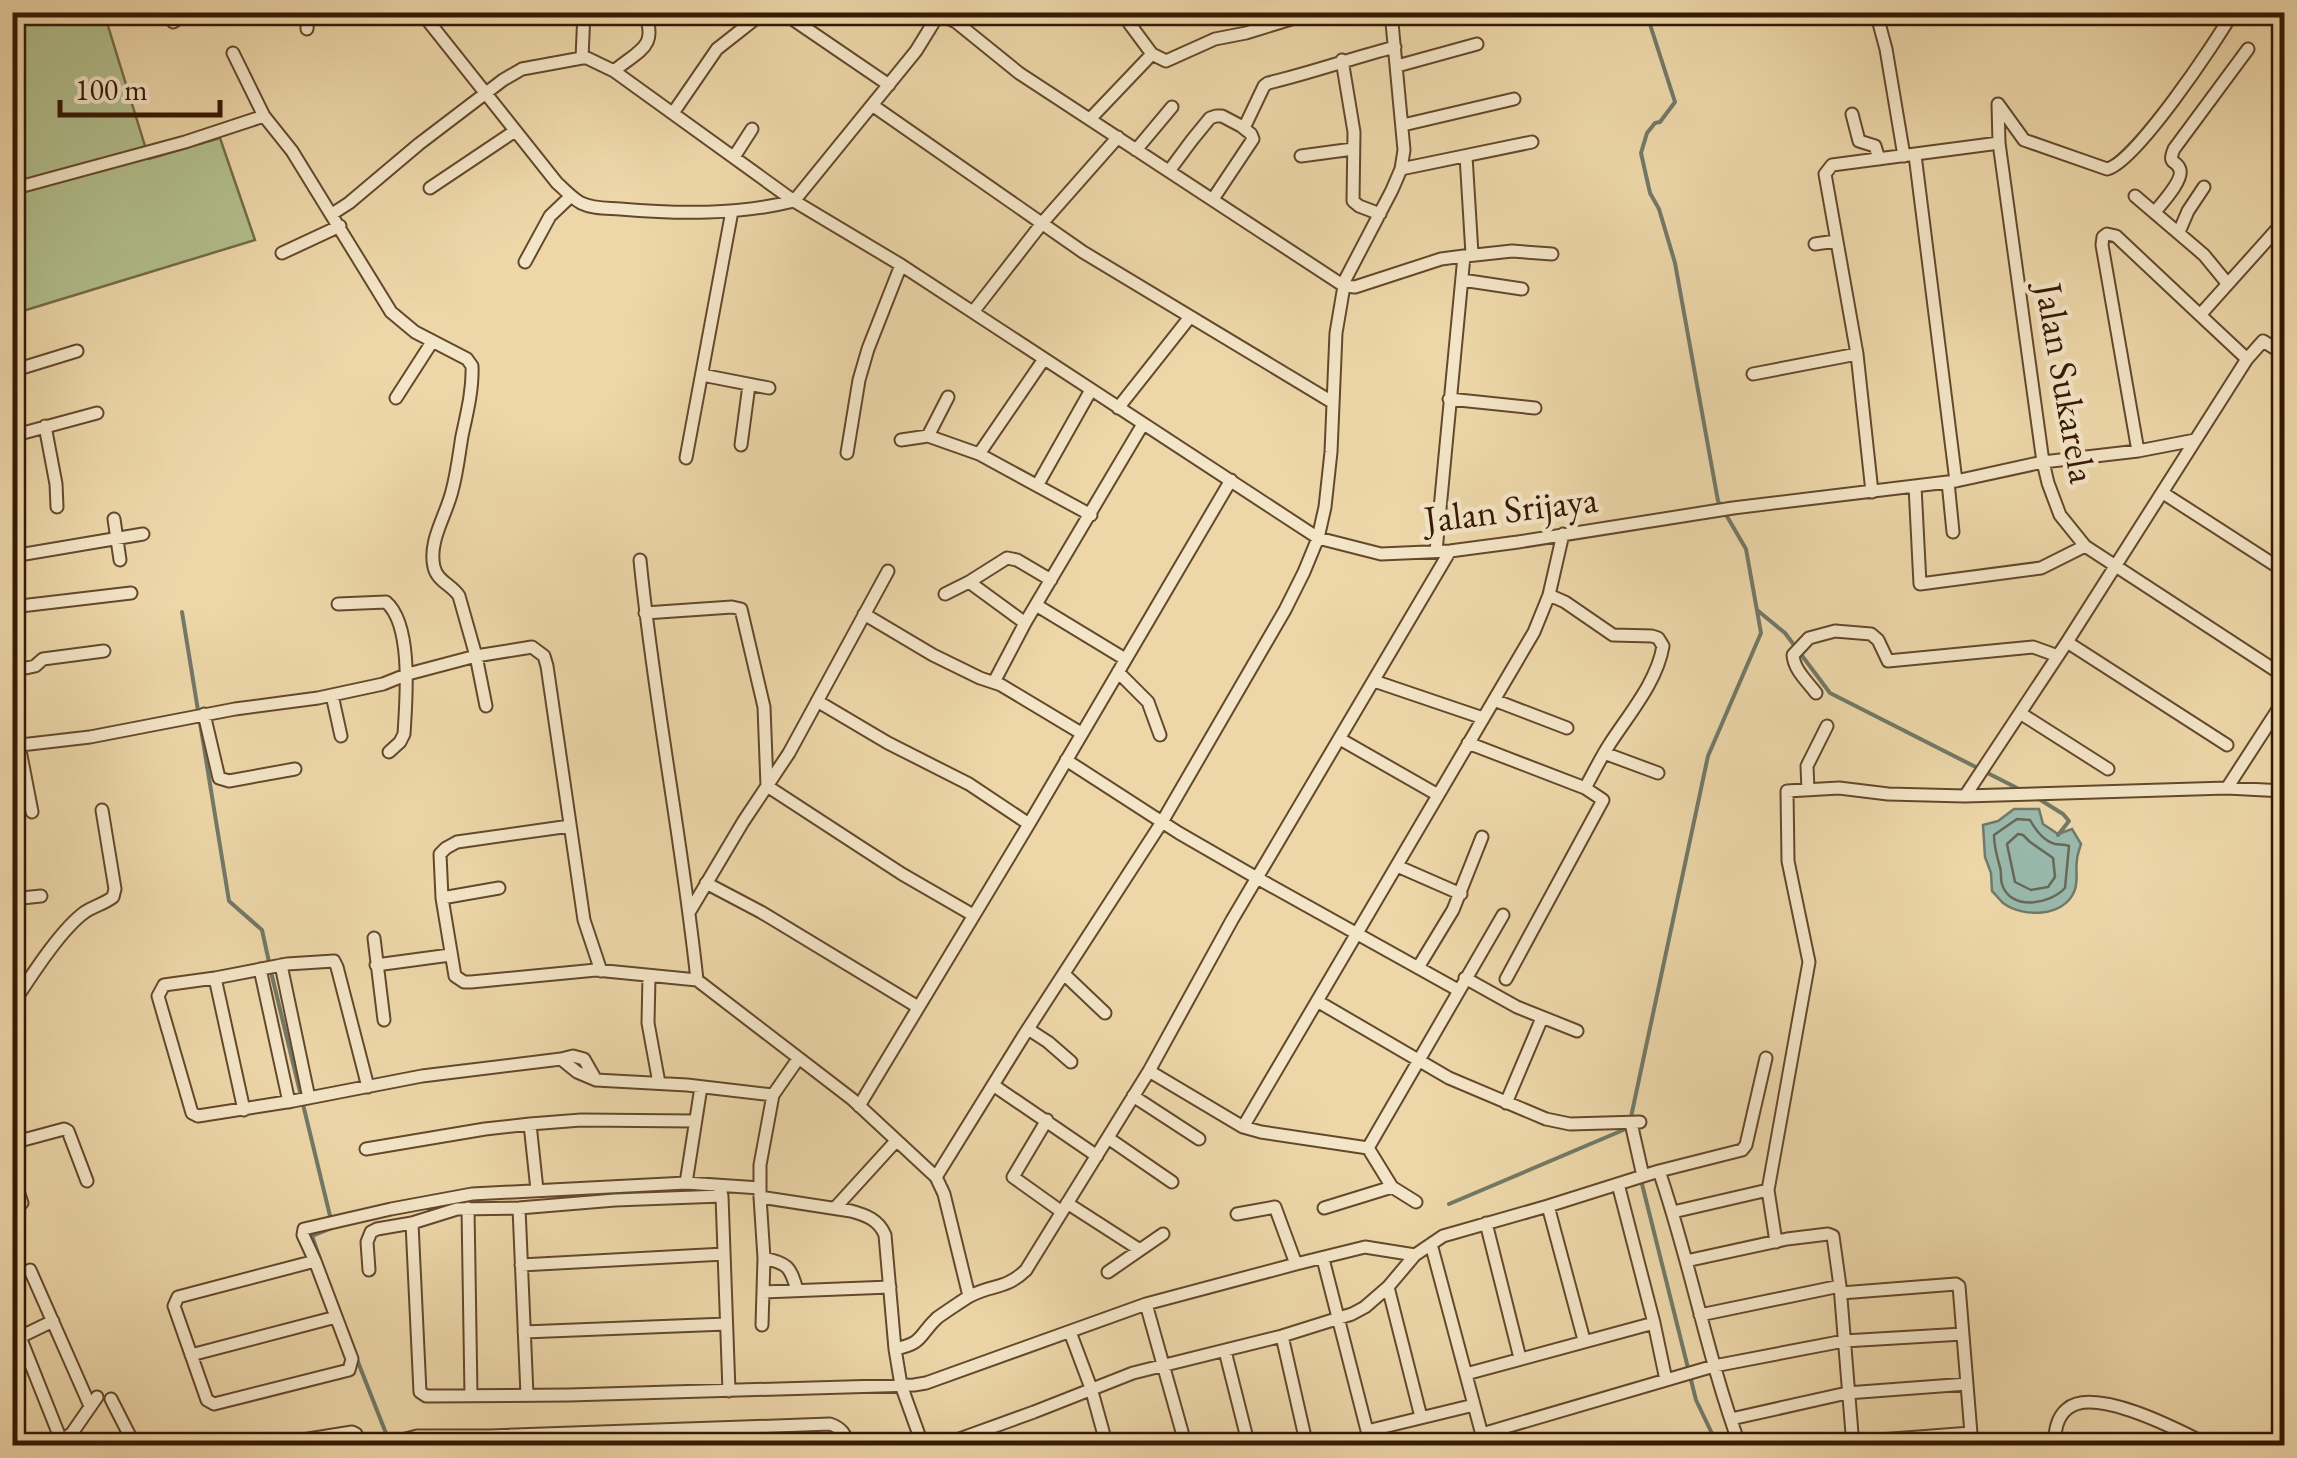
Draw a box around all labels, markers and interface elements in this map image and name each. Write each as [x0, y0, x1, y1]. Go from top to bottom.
scale bar [60, 55, 220, 117]
text: 100 m [75, 70, 148, 109]
street label: Jalan Sukarela [2024, 276, 2108, 488]
street label: Jalan Srijaya [1418, 473, 1601, 544]

